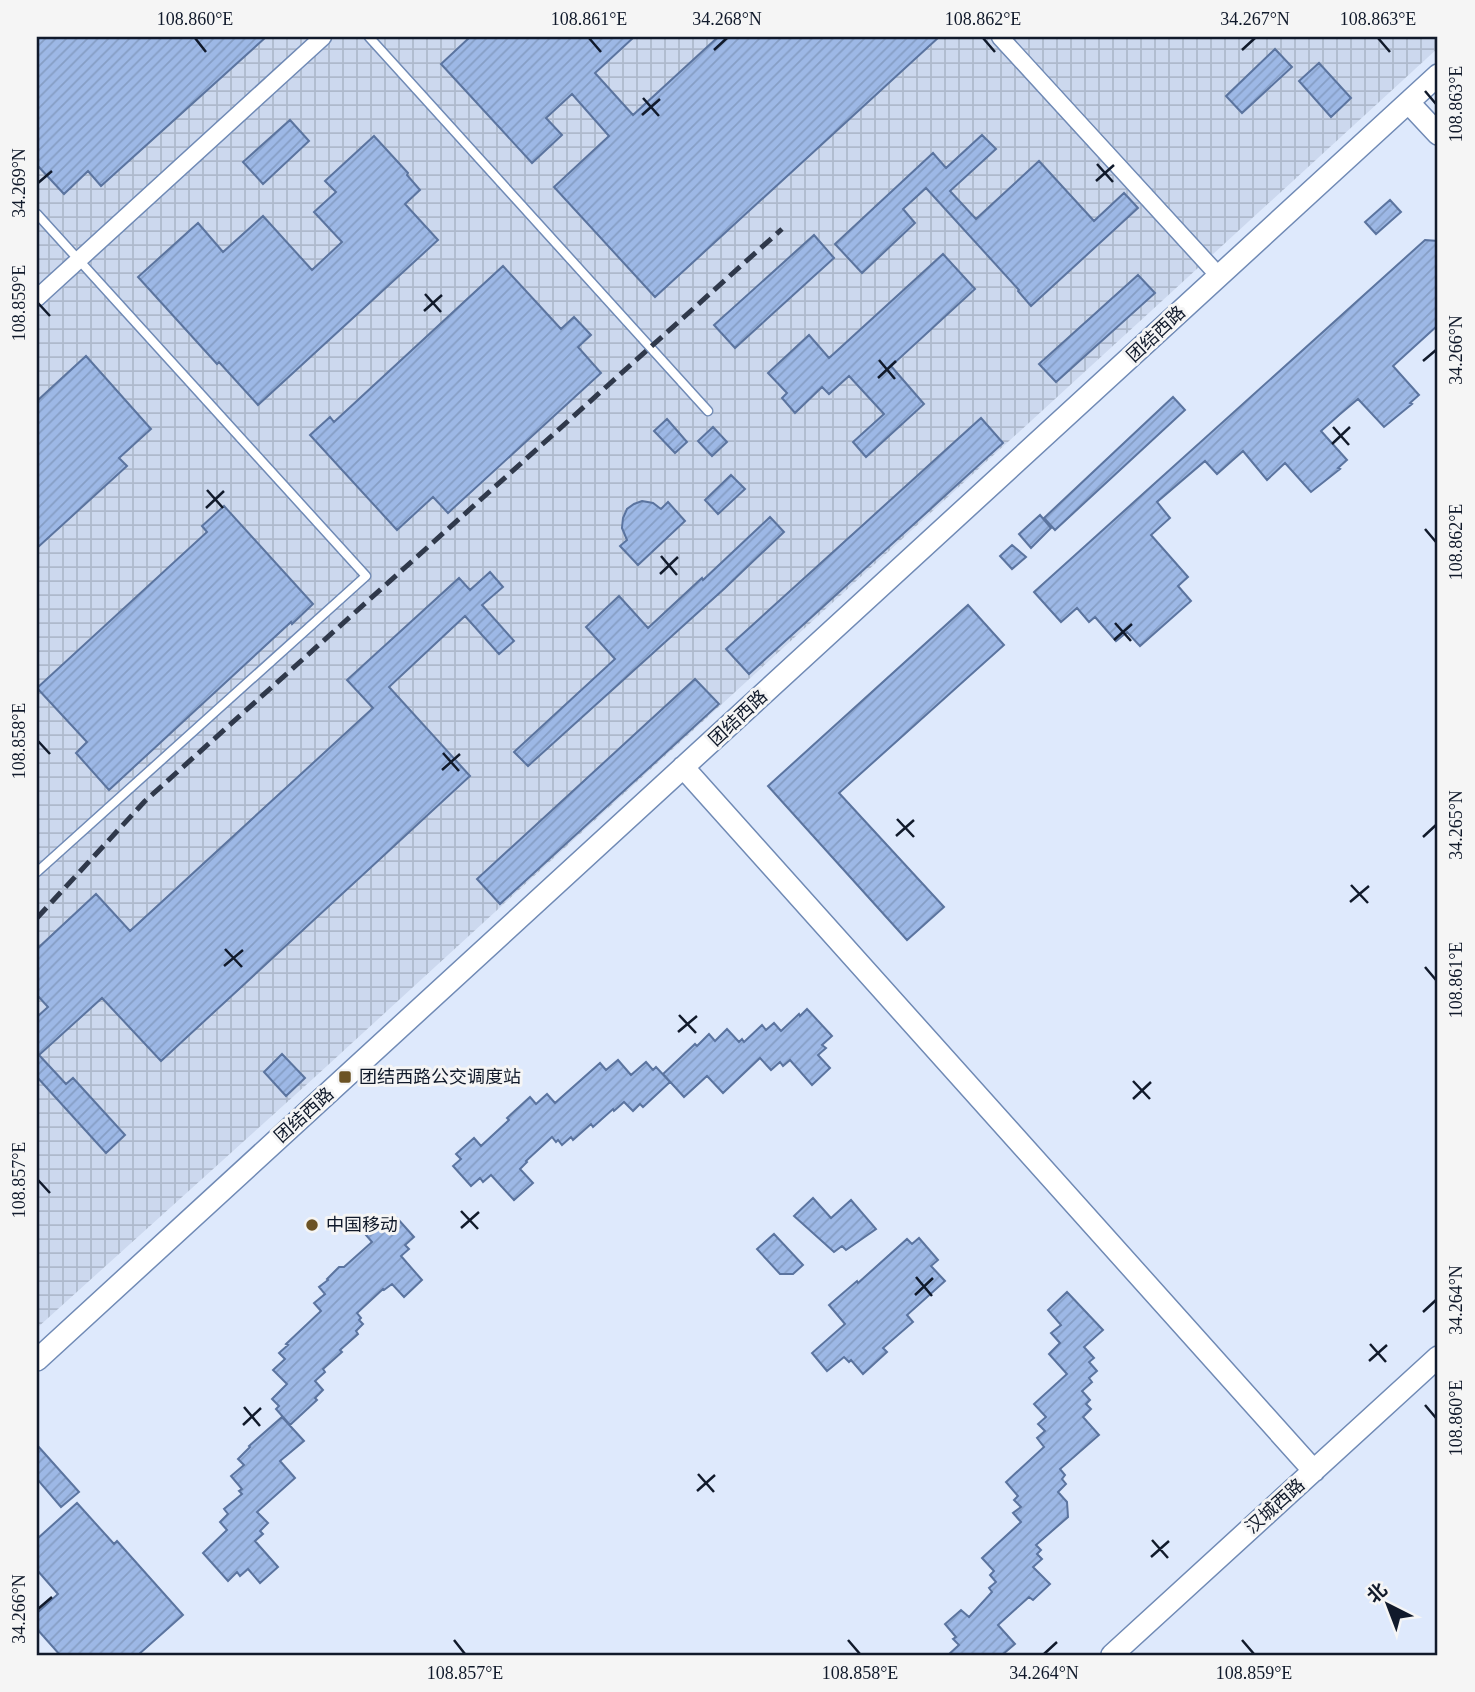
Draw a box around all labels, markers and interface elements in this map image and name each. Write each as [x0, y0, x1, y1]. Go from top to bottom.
text: 108.860°E [157, 9, 233, 29]
text: 108.861°E [551, 9, 627, 29]
text: 34.268°N [692, 9, 762, 29]
text: 108.862°E [945, 9, 1021, 29]
text: 34.267°N [1220, 9, 1290, 29]
text: 108.863°E [1340, 9, 1416, 29]
text: 108.863°E [1446, 66, 1466, 142]
text: 34.269°N [9, 148, 29, 218]
text: 108.859°E [9, 265, 29, 341]
street label: 团结西路 [1123, 302, 1189, 366]
text: 34.266°N [1446, 315, 1466, 385]
text: 108.862°E [1446, 504, 1466, 580]
street label: 团结西路 [705, 686, 771, 750]
text: 108.858°E [9, 703, 29, 779]
text: 34.265°N [1446, 790, 1466, 860]
text: 108.861°E [1446, 942, 1466, 1018]
place label: 团结西路公交调度站 [359, 1067, 521, 1087]
marker: 团结西路公交调度站 [337, 1069, 353, 1085]
street label: 团结西路 [271, 1083, 337, 1147]
text: 108.857°E [9, 1142, 29, 1218]
place label: 中国移动 [326, 1215, 398, 1235]
marker: 中国移动 [304, 1217, 320, 1233]
text: 34.264°N [1446, 1265, 1466, 1335]
text: 108.860°E [1446, 1380, 1466, 1456]
street label: 汉城西路 [1242, 1474, 1308, 1538]
north arrow [1352, 1570, 1422, 1640]
text: 34.266°N [9, 1574, 29, 1644]
text: 北 [1363, 1579, 1391, 1607]
text: 108.857°E [427, 1663, 503, 1683]
text: 108.858°E [822, 1663, 898, 1683]
text: 34.264°N [1009, 1663, 1079, 1683]
text: 108.859°E [1216, 1663, 1292, 1683]

